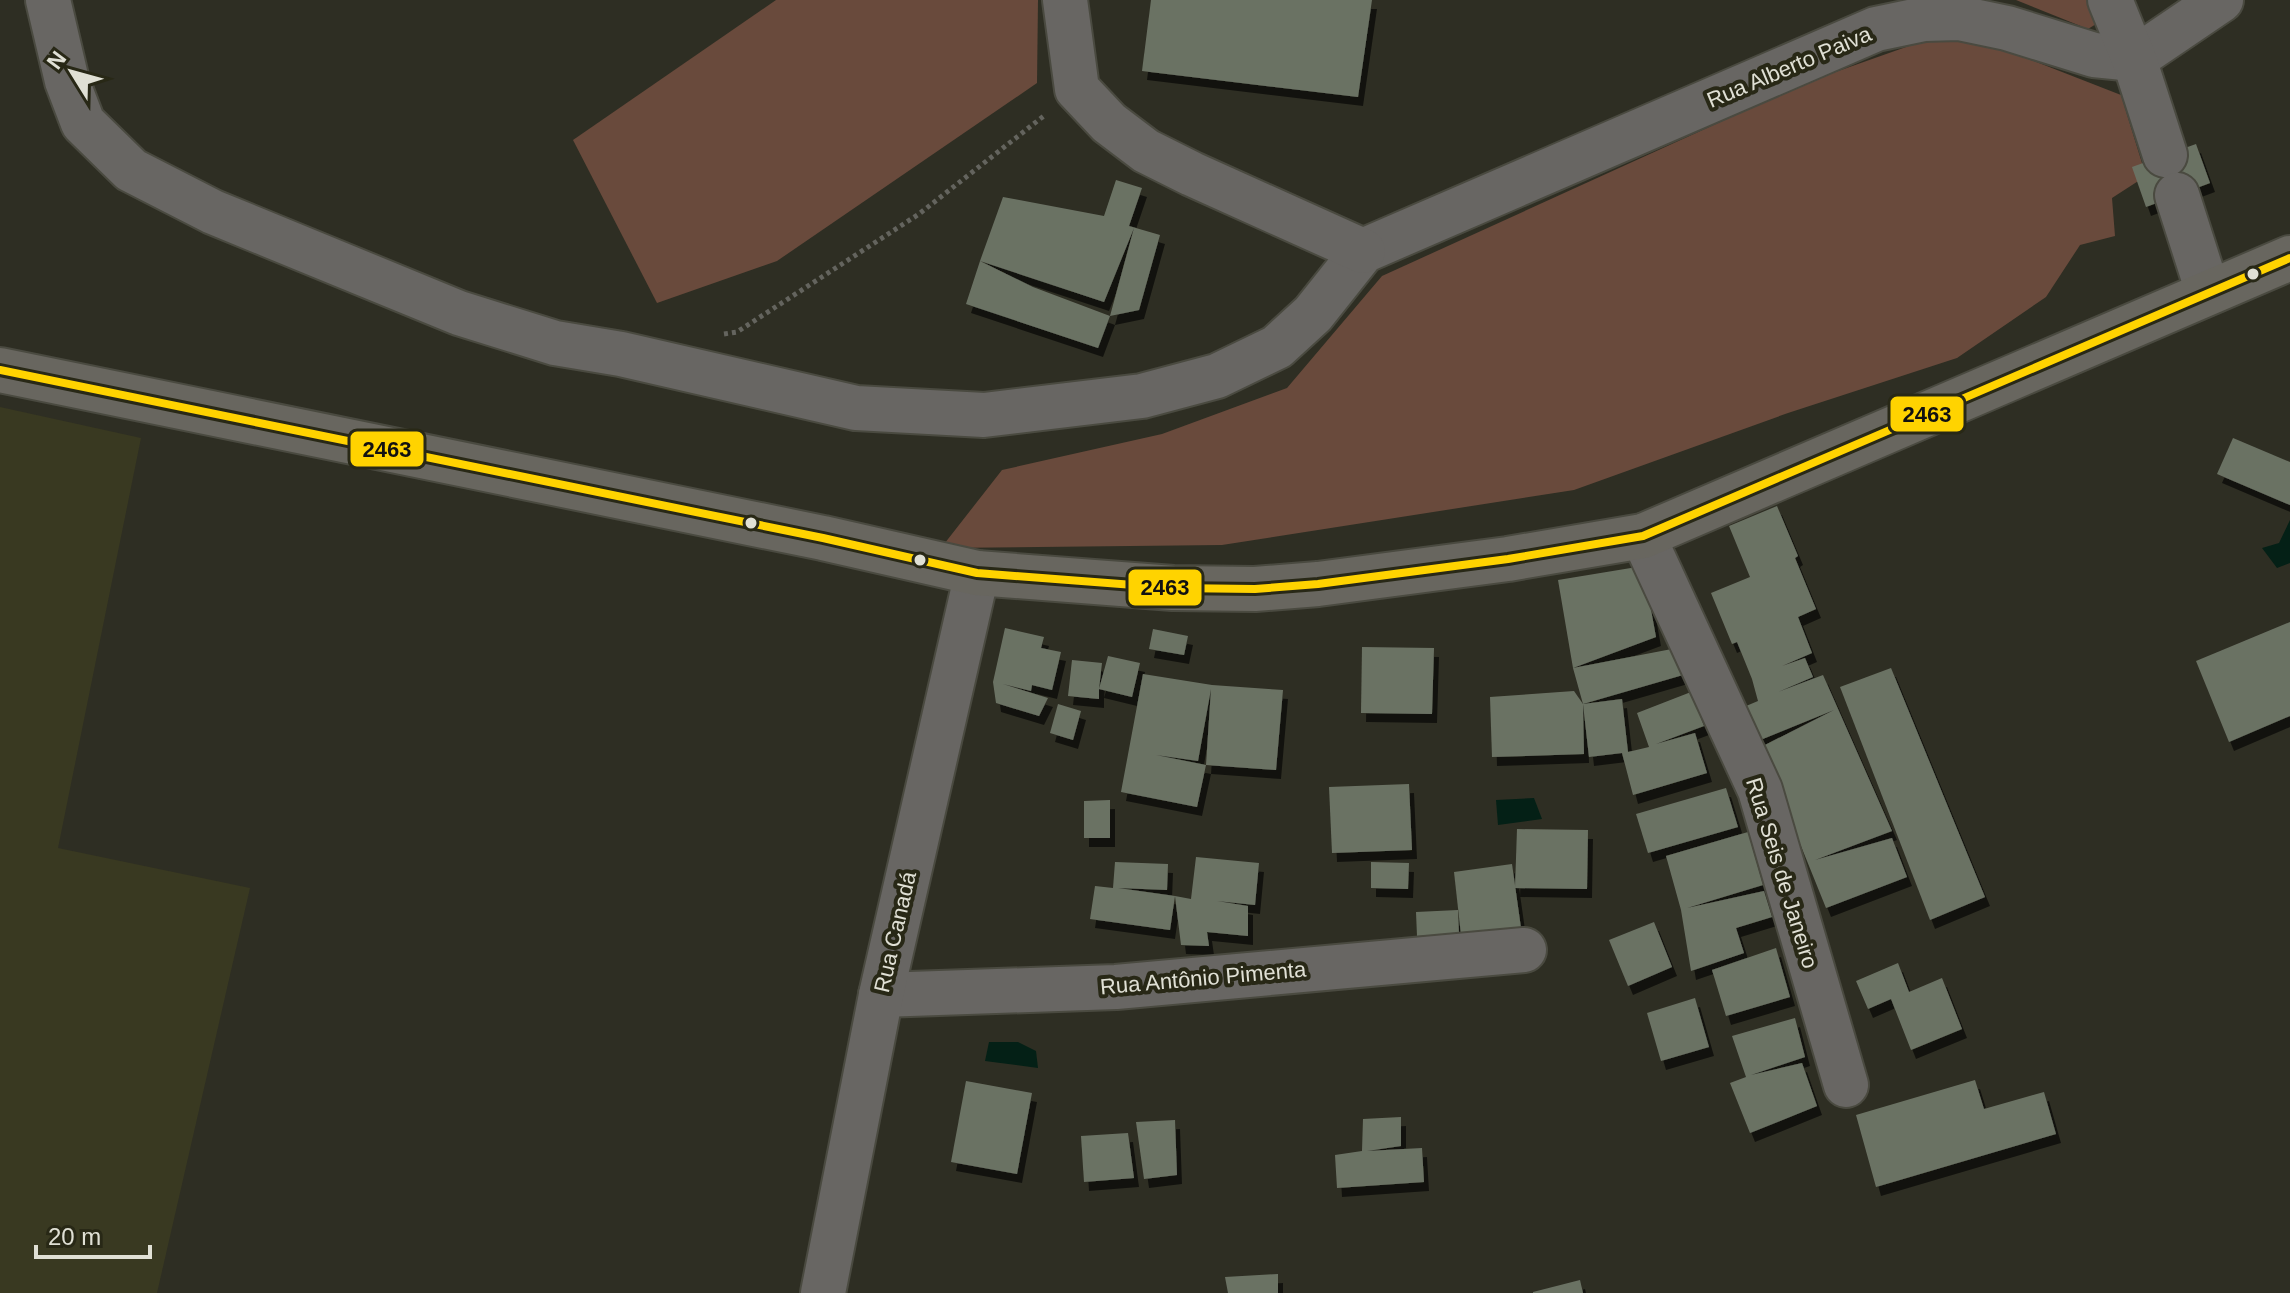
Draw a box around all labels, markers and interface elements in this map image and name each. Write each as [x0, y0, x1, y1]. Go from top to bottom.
street label: Rua Alberto Paiva [1703, 21, 1876, 113]
north arrow [32, 32, 112, 112]
text: N [42, 46, 71, 74]
unlabelled marker [2245, 266, 2261, 282]
line badge: 2463 [1889, 395, 1965, 433]
text: 2463 [1903, 402, 1951, 427]
line badge: 2463 [349, 430, 425, 468]
text: 2463 [363, 437, 411, 462]
unlabelled marker [743, 515, 759, 531]
unlabelled marker [912, 552, 928, 568]
line badge: 2463 [1127, 568, 1203, 607]
text: 2463 [1141, 575, 1189, 600]
street label: Rua Seis de Janeiro [1741, 775, 1823, 971]
street label: Rua Canadá [869, 868, 921, 995]
street label: Rua Antônio Pimenta [1099, 956, 1308, 999]
scale bar [36, 1209, 150, 1259]
text: 20 m [48, 1223, 101, 1250]

